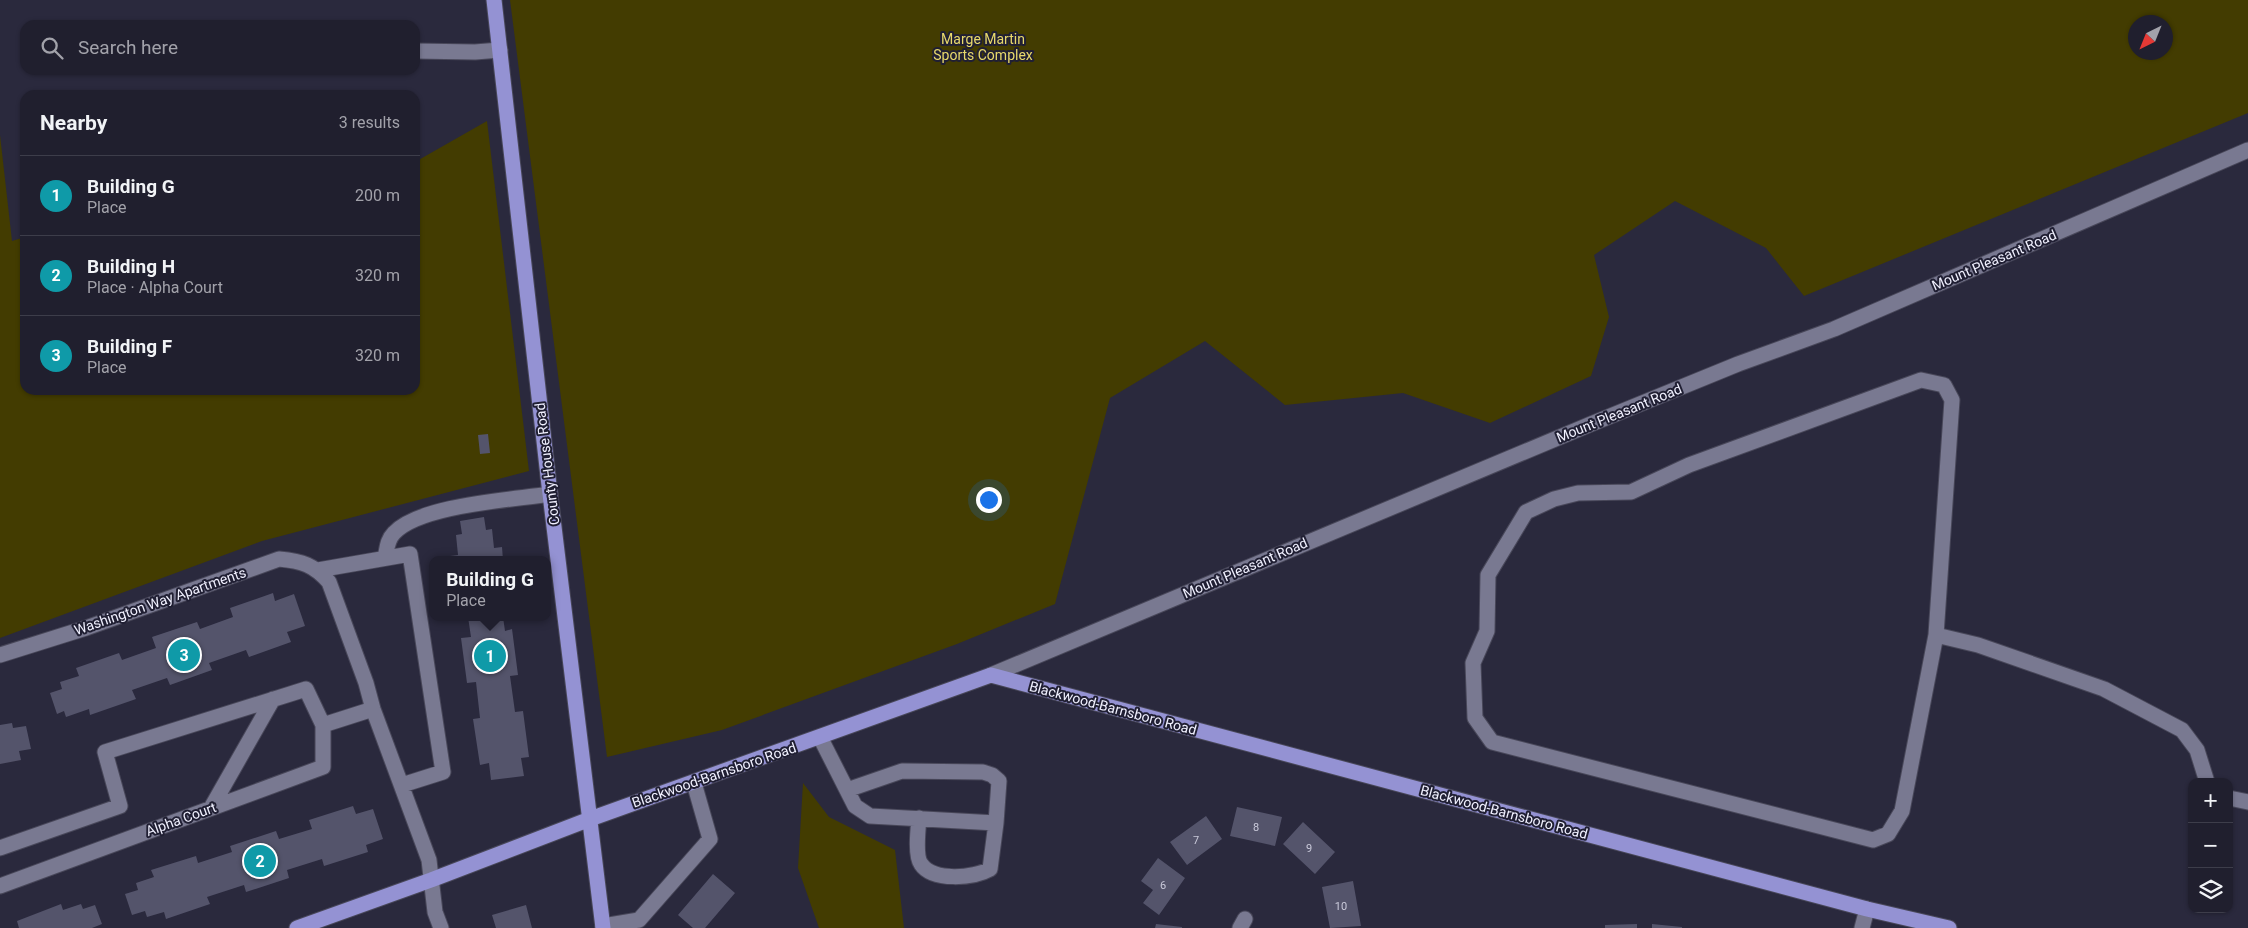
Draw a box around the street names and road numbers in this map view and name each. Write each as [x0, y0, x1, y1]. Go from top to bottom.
street label: Mount Pleasant Road [1929, 227, 2059, 293]
street label: Mount Pleasant Road [1554, 381, 1684, 445]
street label: County House Road [532, 402, 562, 526]
street label: Mount Pleasant Road [1180, 535, 1310, 601]
street label: Washington Way Apartments [72, 564, 248, 638]
street label: Blackwood-Barnsboro Road [1028, 678, 1198, 738]
street label: Blackwood-Barnsboro Road [630, 739, 798, 811]
street label: Blackwood-Barnsboro Road [1419, 782, 1589, 842]
street label: Alpha Court [144, 799, 219, 839]

